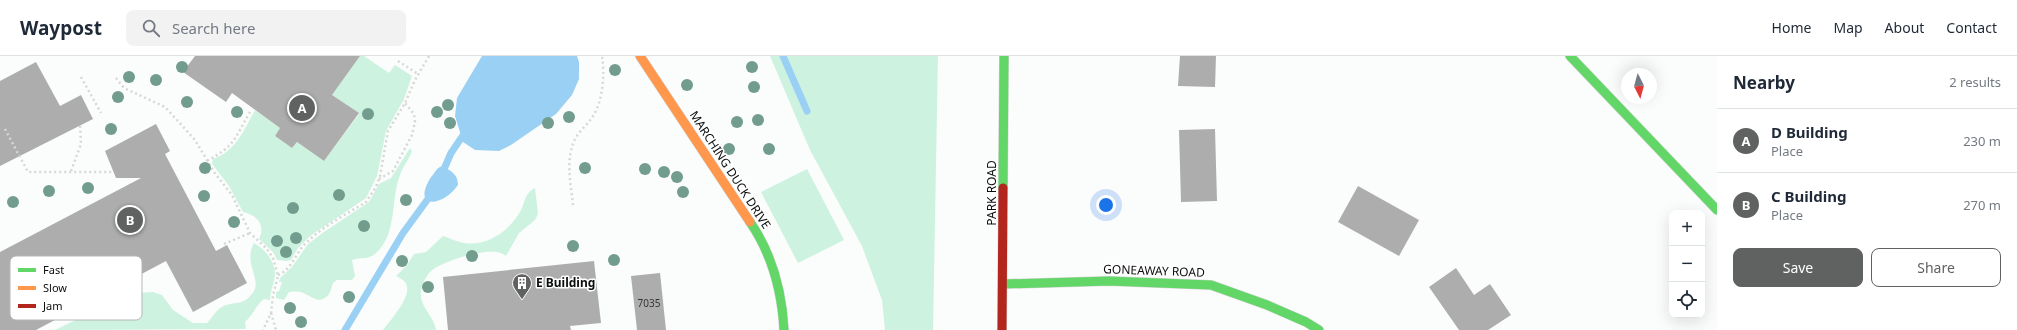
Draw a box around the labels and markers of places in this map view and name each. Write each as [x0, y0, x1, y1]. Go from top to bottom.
pin: A [289, 93, 315, 123]
pin: B [117, 205, 143, 235]
building icon: E Building [511, 272, 533, 300]
place label: E Building [536, 274, 595, 291]

